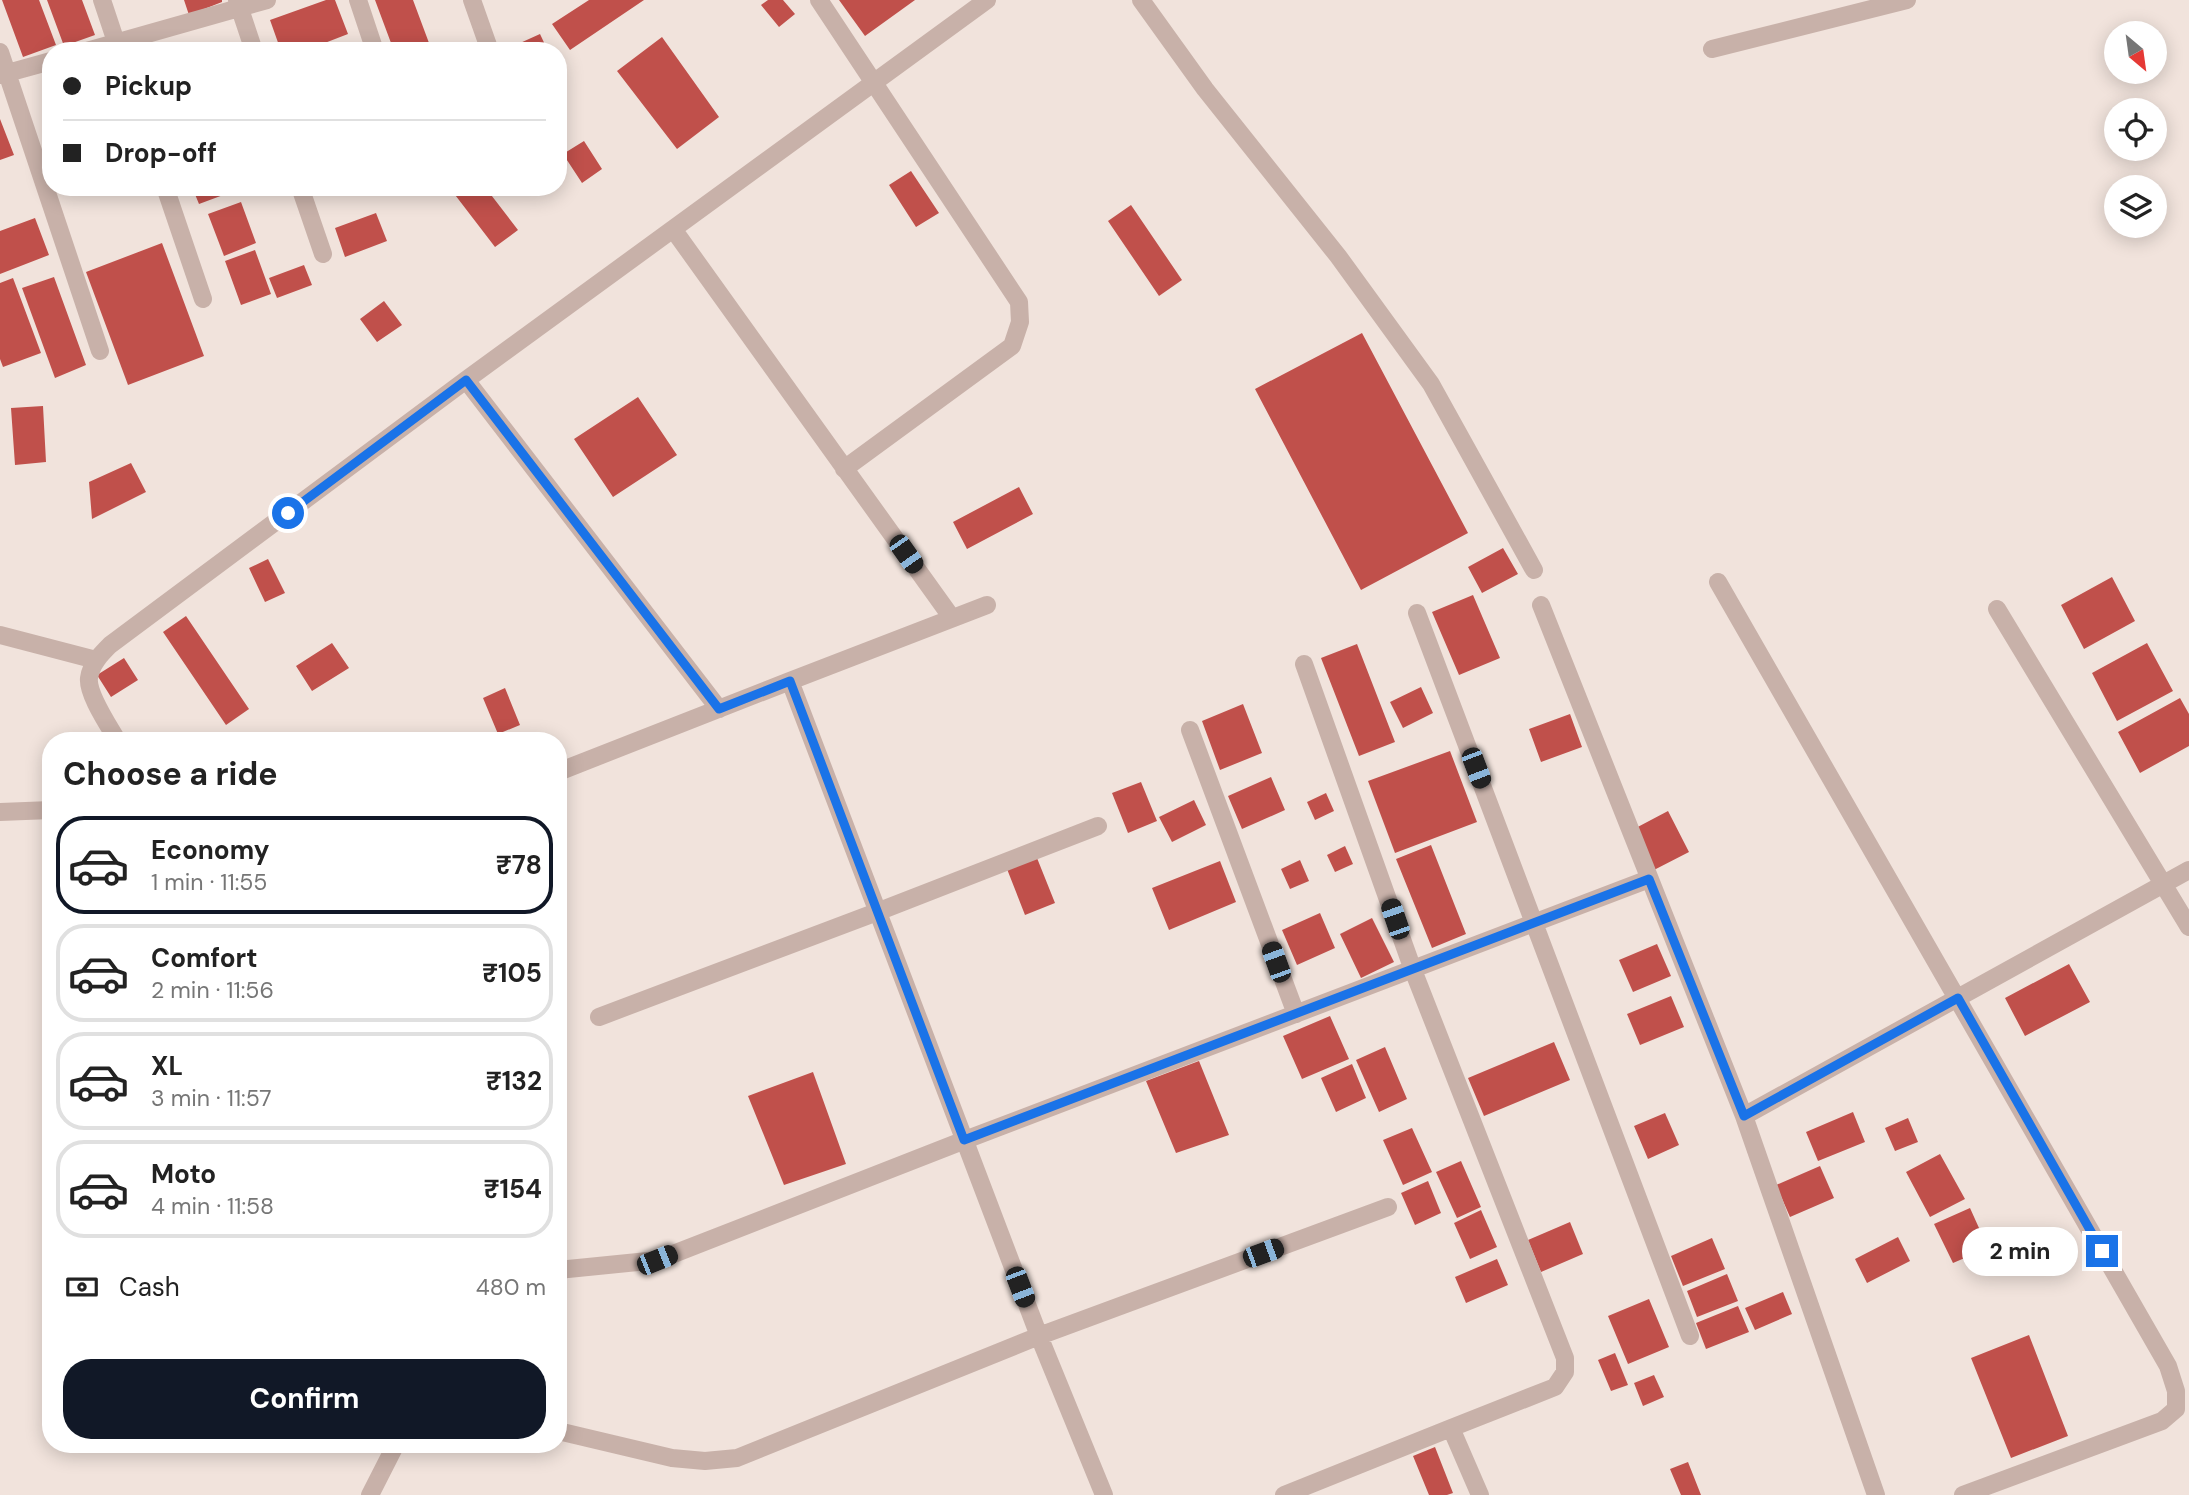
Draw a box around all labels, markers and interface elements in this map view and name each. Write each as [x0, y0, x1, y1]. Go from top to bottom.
north arrow [2104, 21, 2166, 84]
map controls [2104, 21, 2167, 238]
text: Pickup [105, 69, 192, 103]
button: locate [2104, 98, 2167, 161]
text: Drop-off [105, 136, 217, 170]
button: layers [2104, 175, 2167, 238]
route start [272, 497, 304, 529]
car [886, 531, 927, 577]
car [1459, 745, 1494, 791]
text: Choose a ride [63, 753, 278, 795]
text: Economy [151, 833, 269, 867]
icon: car [67, 834, 130, 897]
text: ₹78 [496, 848, 542, 882]
text: 1 min · 11:55 [151, 867, 267, 897]
car [1379, 896, 1412, 942]
car [1259, 939, 1294, 985]
text: Comfort [151, 941, 257, 975]
icon: car [67, 942, 130, 1005]
text: ₹105 [482, 956, 542, 990]
text: 2 min · 11:56 [151, 975, 274, 1005]
text: XL [151, 1049, 183, 1083]
icon: car [67, 1050, 130, 1113]
text: ₹132 [486, 1064, 542, 1098]
text: 3 min · 11:57 [151, 1083, 272, 1113]
text: Moto [151, 1157, 216, 1191]
icon: car [67, 1158, 130, 1221]
text: ₹154 [483, 1172, 542, 1206]
text: 4 min · 11:58 [151, 1191, 274, 1221]
callout: 2 min [1962, 1226, 2078, 1276]
route end [2086, 1235, 2118, 1267]
car [1240, 1236, 1287, 1270]
text: 2 min [1990, 1236, 2050, 1266]
car [634, 1242, 681, 1278]
car [1003, 1264, 1038, 1310]
icon: cash [63, 1268, 101, 1306]
text: Cash [119, 1270, 180, 1304]
text: 480 m [476, 1272, 546, 1302]
button: Confirm [63, 1359, 546, 1439]

